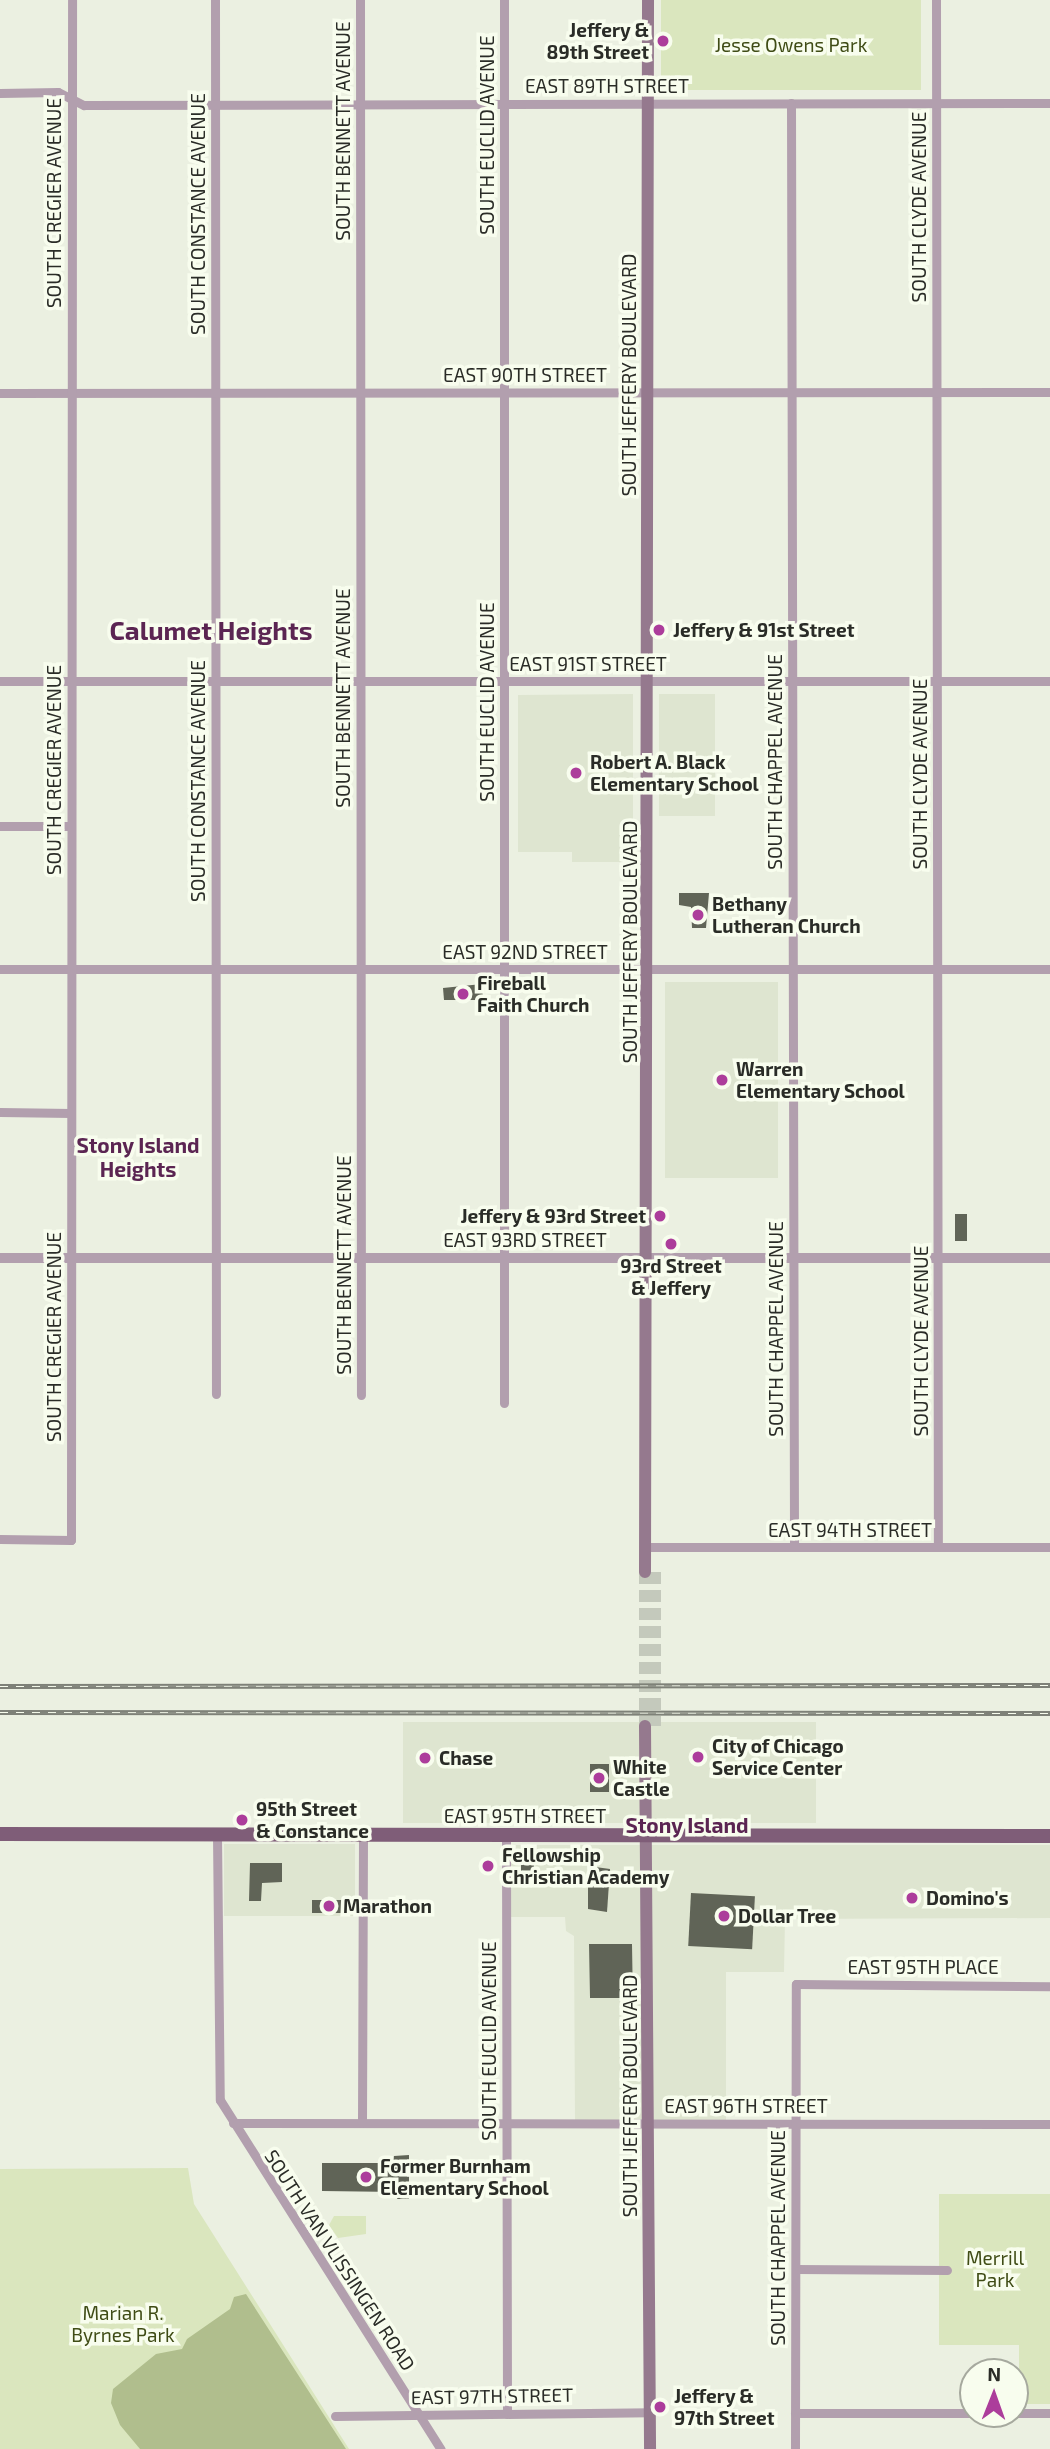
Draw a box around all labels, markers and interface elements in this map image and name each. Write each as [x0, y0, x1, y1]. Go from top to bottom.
place label: Jeffery & 89th Street [547, 19, 649, 63]
street label: SOUTH BENNETT AVENUE [332, 21, 354, 241]
marker: Jeffery & 89th Street [655, 33, 671, 49]
park label: Jesse Owens Park [715, 34, 867, 56]
street label: SOUTH EUCLID AVENUE [476, 35, 498, 235]
street label: EAST 89TH STREET [525, 75, 689, 97]
street label: SOUTH CONSTANCE AVENUE [187, 93, 209, 335]
street label: SOUTH CREGIER AVENUE [43, 98, 65, 308]
street label: SOUTH CLYDE AVENUE [908, 111, 930, 303]
street label: SOUTH JEFFERY BOULEVARD [618, 253, 640, 497]
street label: EAST 90TH STREET [443, 364, 607, 386]
street label: SOUTH BENNETT AVENUE [332, 588, 354, 808]
street label: SOUTH EUCLID AVENUE [476, 602, 498, 802]
district label: Calumet Heights [110, 614, 312, 646]
place label: Jeffery & 91st Street [673, 619, 855, 641]
marker: Jeffery & 91st Street [651, 622, 667, 638]
street label: EAST 91ST STREET [509, 653, 667, 675]
street label: SOUTH CHAPPEL AVENUE [764, 654, 786, 870]
street label: SOUTH CONSTANCE AVENUE [187, 660, 209, 902]
street label: SOUTH CREGIER AVENUE [43, 665, 65, 875]
street label: SOUTH CLYDE AVENUE [909, 678, 931, 870]
place label: Robert A. Black Elementary School [590, 751, 759, 795]
marker: Robert A. Black Elementary School [568, 765, 584, 781]
street label: SOUTH JEFFERY BOULEVARD [619, 820, 641, 1064]
place label: Bethany Lutheran Church [712, 893, 861, 937]
marker: Bethany Lutheran Church [690, 907, 706, 923]
street label: EAST 92ND STREET [442, 941, 608, 963]
place label: Fireball Faith Church [477, 972, 589, 1016]
marker: Fireball Faith Church [455, 986, 471, 1002]
place label: Warren Elementary School [736, 1058, 905, 1102]
marker: Warren Elementary School [714, 1072, 730, 1088]
district label: Stony Island Heights [76, 1132, 200, 1182]
street label: SOUTH BENNETT AVENUE [333, 1155, 355, 1375]
place label: Jeffery & 93rd Street [460, 1205, 646, 1227]
marker: Jeffery & 93rd Street [652, 1208, 668, 1224]
street label: SOUTH CHAPPEL AVENUE [765, 1221, 787, 1437]
street label: EAST 93RD STREET [443, 1229, 607, 1251]
street label: SOUTH CREGIER AVENUE [43, 1232, 65, 1442]
marker: 93rd Street & Jeffery [663, 1236, 679, 1252]
street label: SOUTH CLYDE AVENUE [910, 1245, 932, 1437]
place label: 93rd Street & Jeffery [620, 1255, 722, 1299]
street label: EAST 94TH STREET [768, 1519, 932, 1541]
place label: City of Chicago Service Center [712, 1735, 844, 1779]
place label: Chase [439, 1747, 493, 1769]
marker: City of Chicago Service Center [690, 1749, 706, 1765]
marker: Chase [417, 1750, 433, 1766]
place label: White Castle [613, 1756, 670, 1800]
marker: White Castle [591, 1770, 607, 1786]
place label: 95th Street & Constance [256, 1798, 369, 1842]
street label: EAST 95TH STREET [443, 1805, 607, 1827]
marker: 95th Street & Constance [234, 1812, 250, 1828]
district label: Stony Island [625, 1812, 749, 1838]
place label: Fellowship Christian Academy [502, 1844, 670, 1888]
marker: Fellowship Christian Academy [480, 1858, 496, 1874]
place label: Domino's [926, 1887, 1009, 1909]
marker: Domino's [904, 1890, 920, 1906]
place label: Marathon [343, 1895, 432, 1917]
marker: Marathon [321, 1898, 337, 1914]
place label: Dollar Tree [738, 1905, 837, 1927]
marker: Dollar Tree [716, 1908, 732, 1924]
street label: SOUTH EUCLID AVENUE [478, 1941, 500, 2141]
street label: EAST 95TH PLACE [847, 1956, 999, 1978]
street label: SOUTH JEFFERY BOULEVARD [619, 1974, 641, 2218]
street label: EAST 96TH STREET [664, 2095, 828, 2117]
street label: SOUTH CHAPPEL AVENUE [767, 2130, 789, 2346]
street label: SOUTH VAN VLISSINGEN ROAD [260, 2145, 420, 2375]
place label: Former Burnham Elementary School [380, 2155, 549, 2199]
marker: Former Burnham Elementary School [358, 2169, 374, 2185]
park label: Merrill Park [966, 2247, 1024, 2291]
park label: Marian R. Byrnes Park [71, 2302, 175, 2346]
north arrow [959, 2358, 1029, 2428]
text: N [987, 2362, 1001, 2385]
street label: EAST 97TH STREET [410, 2383, 574, 2409]
place label: Jeffery & 97th Street [674, 2385, 775, 2429]
marker: Jeffery & 97th Street [652, 2399, 668, 2415]

